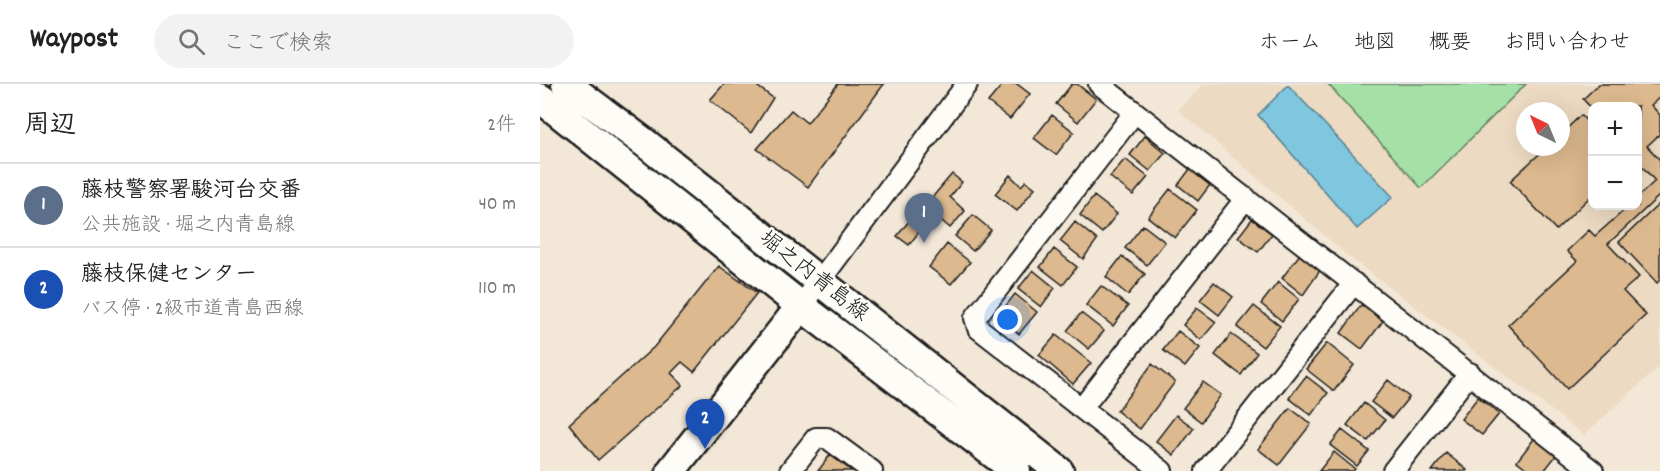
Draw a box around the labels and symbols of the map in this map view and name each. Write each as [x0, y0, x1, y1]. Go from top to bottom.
north arrow [1516, 102, 1570, 156]
pin: 1 [904, 194, 944, 243]
street label: 堀之内青島線 [751, 224, 875, 330]
your location [993, 305, 1022, 334]
pin: 2 [686, 400, 724, 449]

